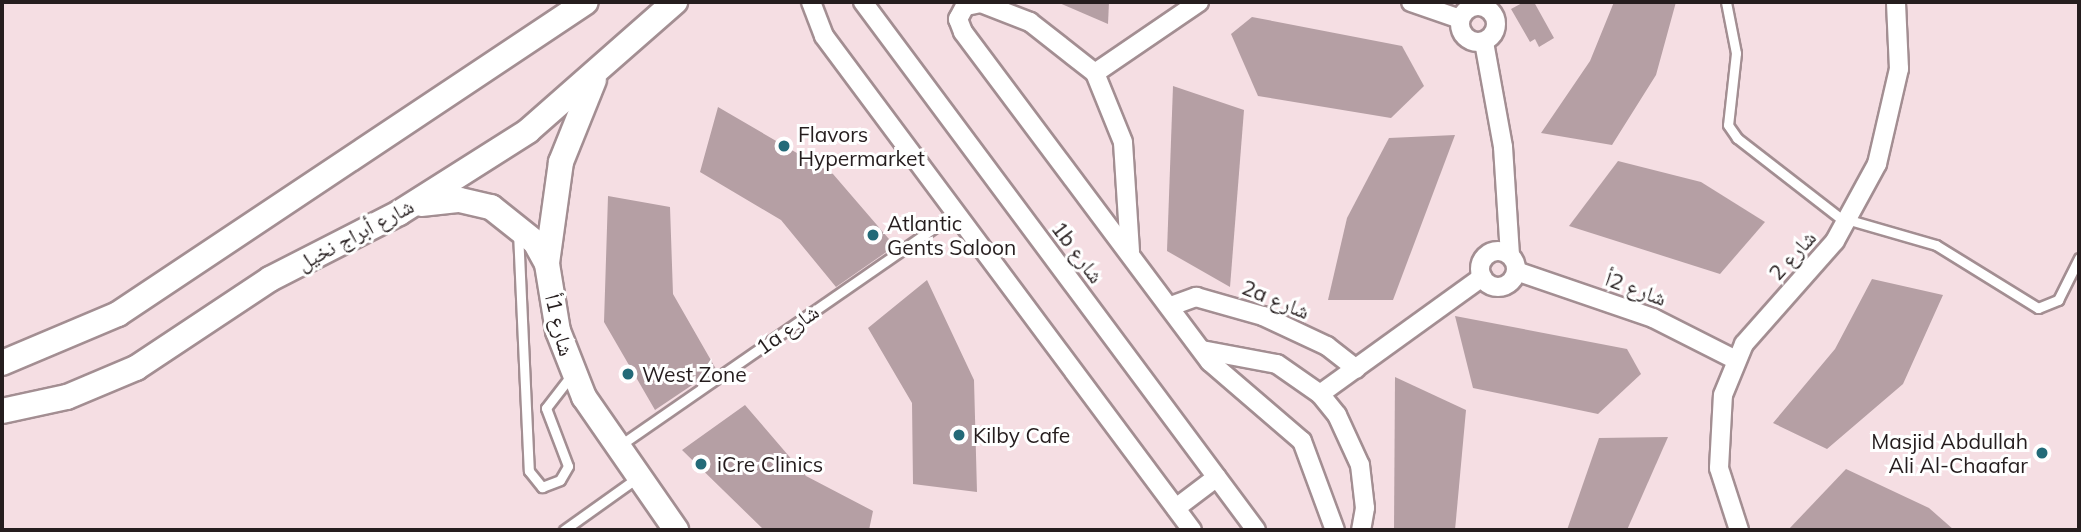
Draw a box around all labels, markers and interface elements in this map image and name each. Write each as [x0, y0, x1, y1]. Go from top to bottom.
place label: Flavors Hypermarket [798, 121, 925, 171]
marker: Flavors Hypermarket [776, 138, 792, 154]
street label: شارع أبراج نخيل [292, 193, 418, 275]
place label: Atlantic Gents Saloon [887, 210, 1016, 260]
street label: 1b شارع [1047, 216, 1109, 288]
street label: شارع 2 [1763, 225, 1821, 285]
marker: Atlantic Gents Saloon [865, 227, 881, 243]
street label: شارع 2أ [1602, 265, 1670, 311]
street label: 2a شارع [1239, 274, 1313, 324]
street label: شارع 1أ [540, 291, 580, 359]
street label: 1a شارع [751, 298, 823, 360]
place label: West Zone [642, 361, 747, 387]
marker: West Zone [620, 366, 636, 382]
place label: Kilby Cafe [973, 422, 1070, 448]
marker: Kilby Cafe [951, 427, 967, 443]
place label: Masjid Abdullah Ali Al-Chaafar [1871, 428, 2028, 478]
marker: Masjid Abdullah Ali Al-Chaafar [2034, 445, 2050, 461]
place label: iCre Clinics [717, 451, 823, 477]
marker: iCre Clinics [691, 454, 711, 474]

